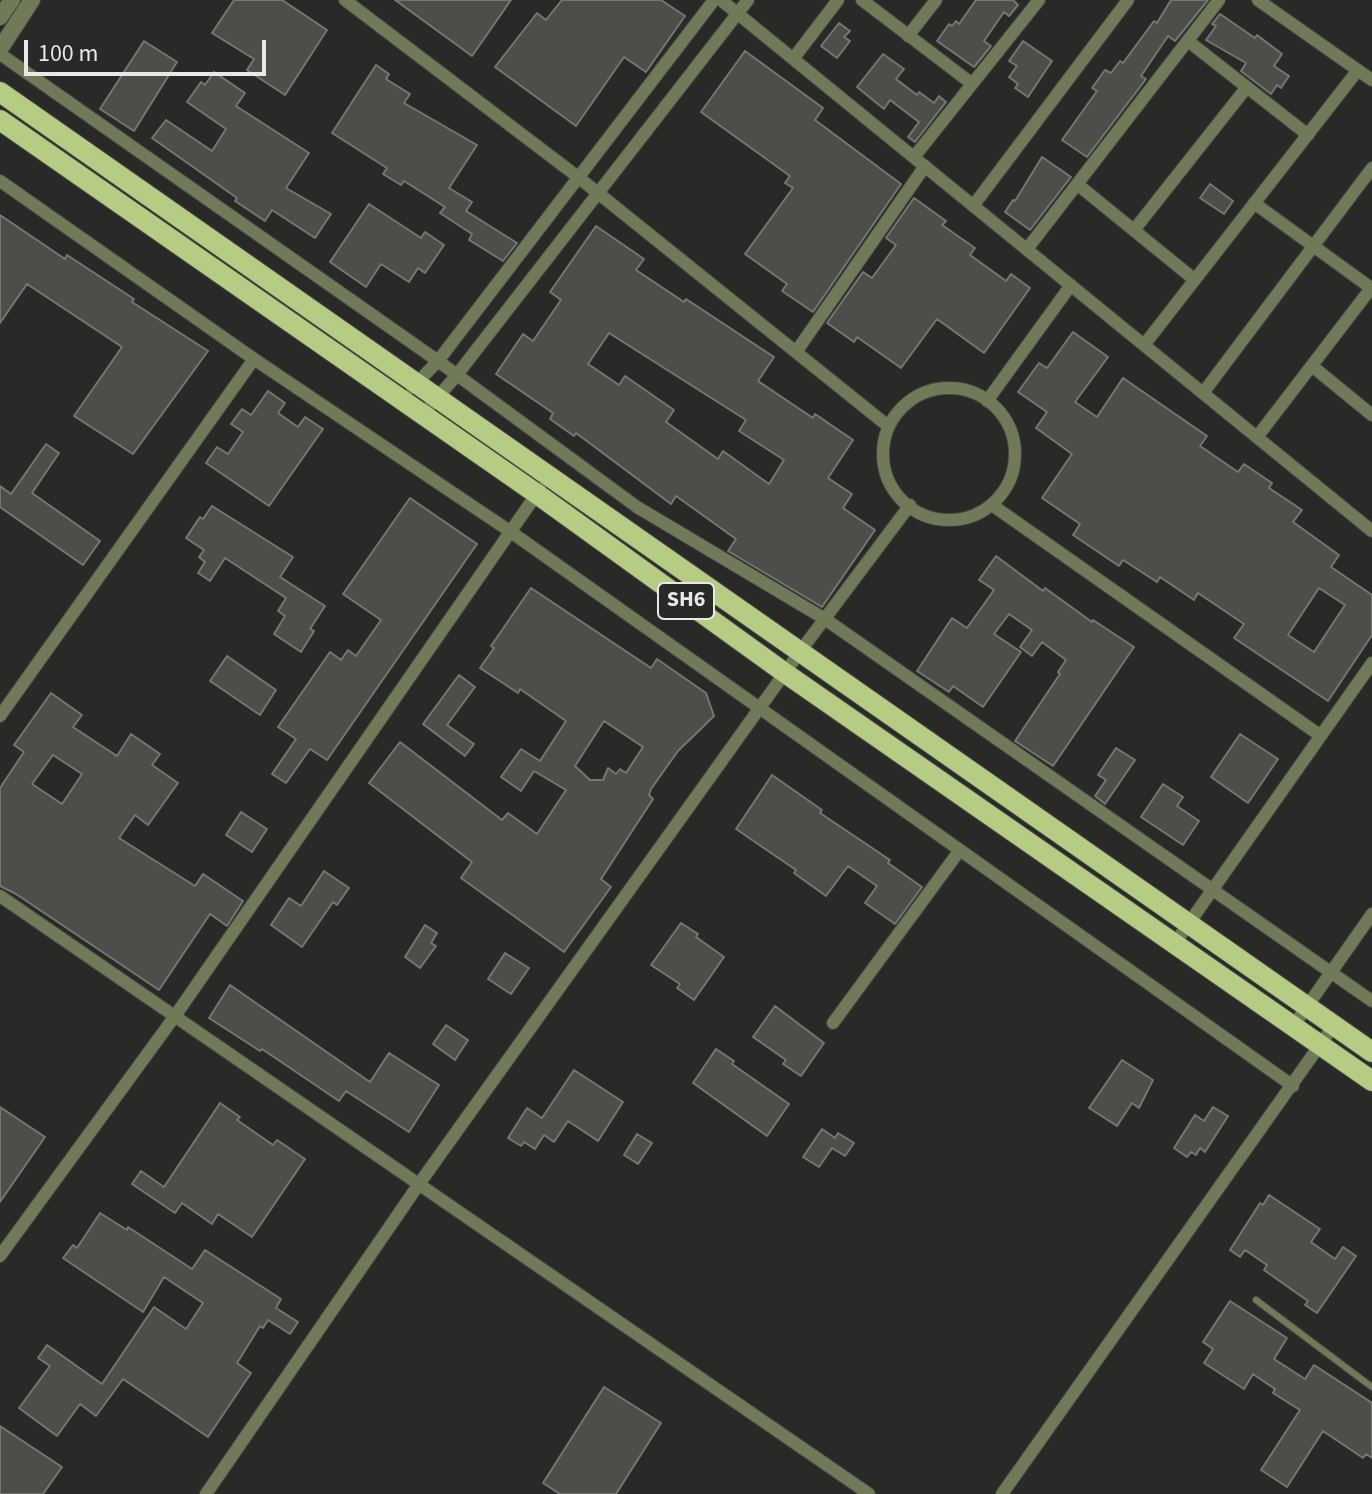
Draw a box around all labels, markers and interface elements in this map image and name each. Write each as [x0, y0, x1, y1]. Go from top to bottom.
scale bar [28, 24, 270, 74]
text: 100 m [38, 36, 98, 71]
road number: SH6 [658, 583, 714, 619]

